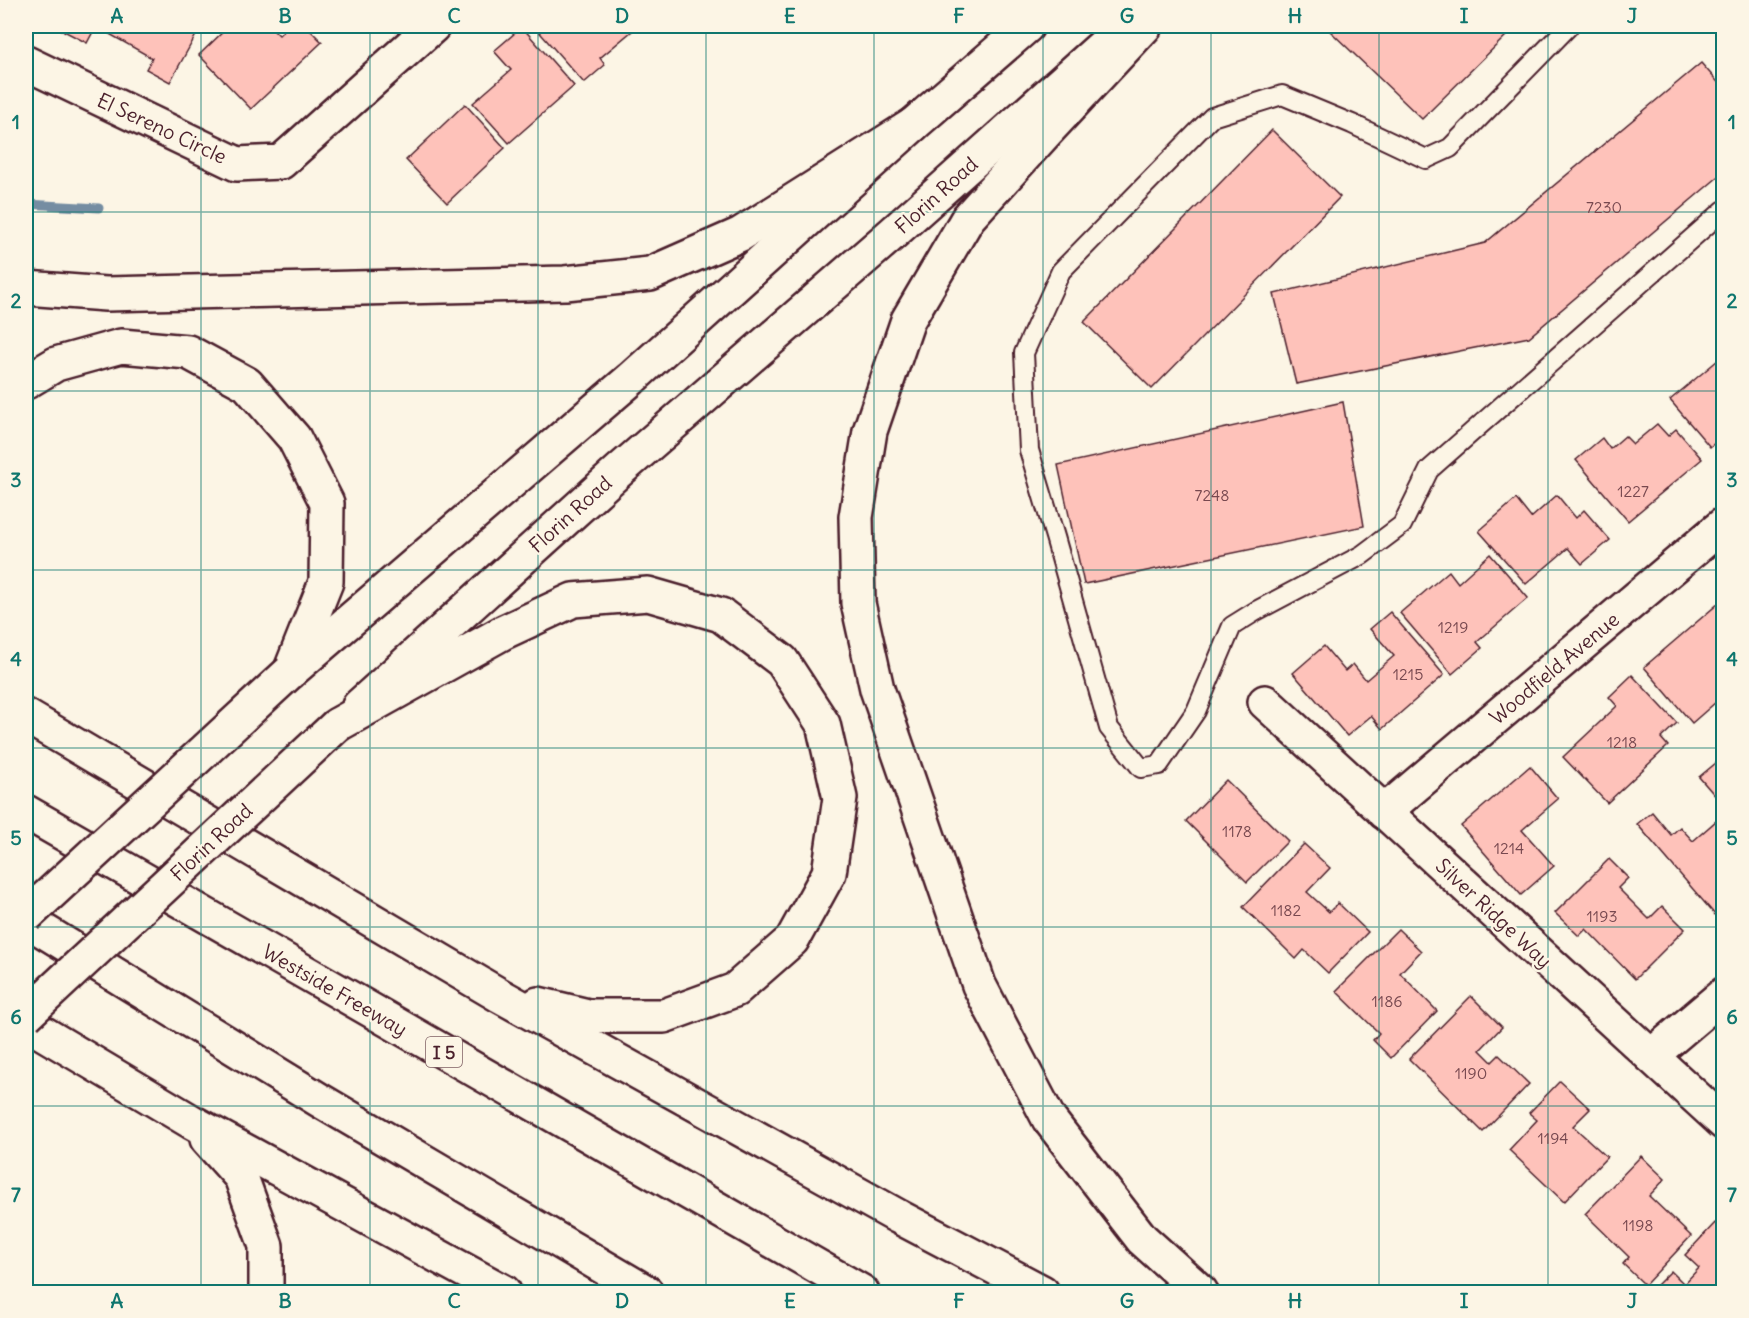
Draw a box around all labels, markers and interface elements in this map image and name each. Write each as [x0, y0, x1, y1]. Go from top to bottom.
text: A [111, 3, 124, 28]
text: B [278, 3, 292, 28]
text: C [447, 3, 461, 28]
text: D [615, 3, 629, 28]
text: E [784, 3, 796, 28]
text: F [953, 3, 965, 28]
text: G [1120, 3, 1134, 28]
text: H [1288, 3, 1302, 28]
text: I [1460, 3, 1469, 28]
text: J [1627, 3, 1638, 28]
street label: El Sereno Circle [93, 87, 231, 169]
text: 1 [12, 109, 20, 134]
text: 1 [1728, 109, 1736, 134]
street label: Florin Road [889, 151, 983, 239]
house number: 7230 [1586, 197, 1622, 217]
text: 2 [11, 288, 22, 313]
text: 2 [1727, 288, 1738, 313]
text: 3 [10, 467, 22, 492]
text: 3 [1726, 467, 1738, 492]
street label: Florin Road [523, 470, 617, 558]
house number: 1227 [1617, 481, 1649, 501]
house number: 7248 [1195, 485, 1229, 505]
street label: Woodfield Avenue [1484, 606, 1624, 730]
house number: 1219 [1438, 617, 1468, 637]
text: 4 [10, 646, 22, 671]
text: 4 [1726, 646, 1738, 671]
house number: 1215 [1393, 664, 1423, 684]
house number: 1218 [1607, 732, 1637, 752]
street label: Florin Road [165, 798, 257, 886]
house number: 1178 [1222, 821, 1252, 841]
text: 5 [10, 825, 22, 850]
text: 5 [1726, 825, 1738, 850]
house number: 1214 [1494, 838, 1524, 858]
street label: Silver Ridge Way [1431, 853, 1557, 973]
house number: 1182 [1271, 900, 1302, 920]
house number: 1193 [1587, 906, 1618, 926]
street label: Westside Freeway [258, 938, 412, 1042]
house number: 1186 [1371, 991, 1403, 1011]
text: 6 [10, 1004, 22, 1029]
text: 6 [1726, 1004, 1738, 1029]
road number: I 5 [426, 1037, 462, 1067]
house number: 1190 [1455, 1063, 1487, 1083]
house number: 1194 [1537, 1128, 1569, 1148]
text: 7 [11, 1182, 21, 1207]
text: 7 [1727, 1182, 1737, 1207]
house number: 1198 [1622, 1215, 1654, 1235]
text: A [111, 1288, 124, 1313]
text: B [278, 1288, 292, 1313]
text: C [447, 1288, 461, 1313]
text: D [615, 1288, 629, 1313]
text: E [784, 1288, 796, 1313]
text: F [953, 1288, 965, 1313]
text: G [1120, 1288, 1134, 1313]
text: H [1288, 1288, 1302, 1313]
text: I [1460, 1288, 1469, 1313]
text: J [1627, 1288, 1638, 1313]

